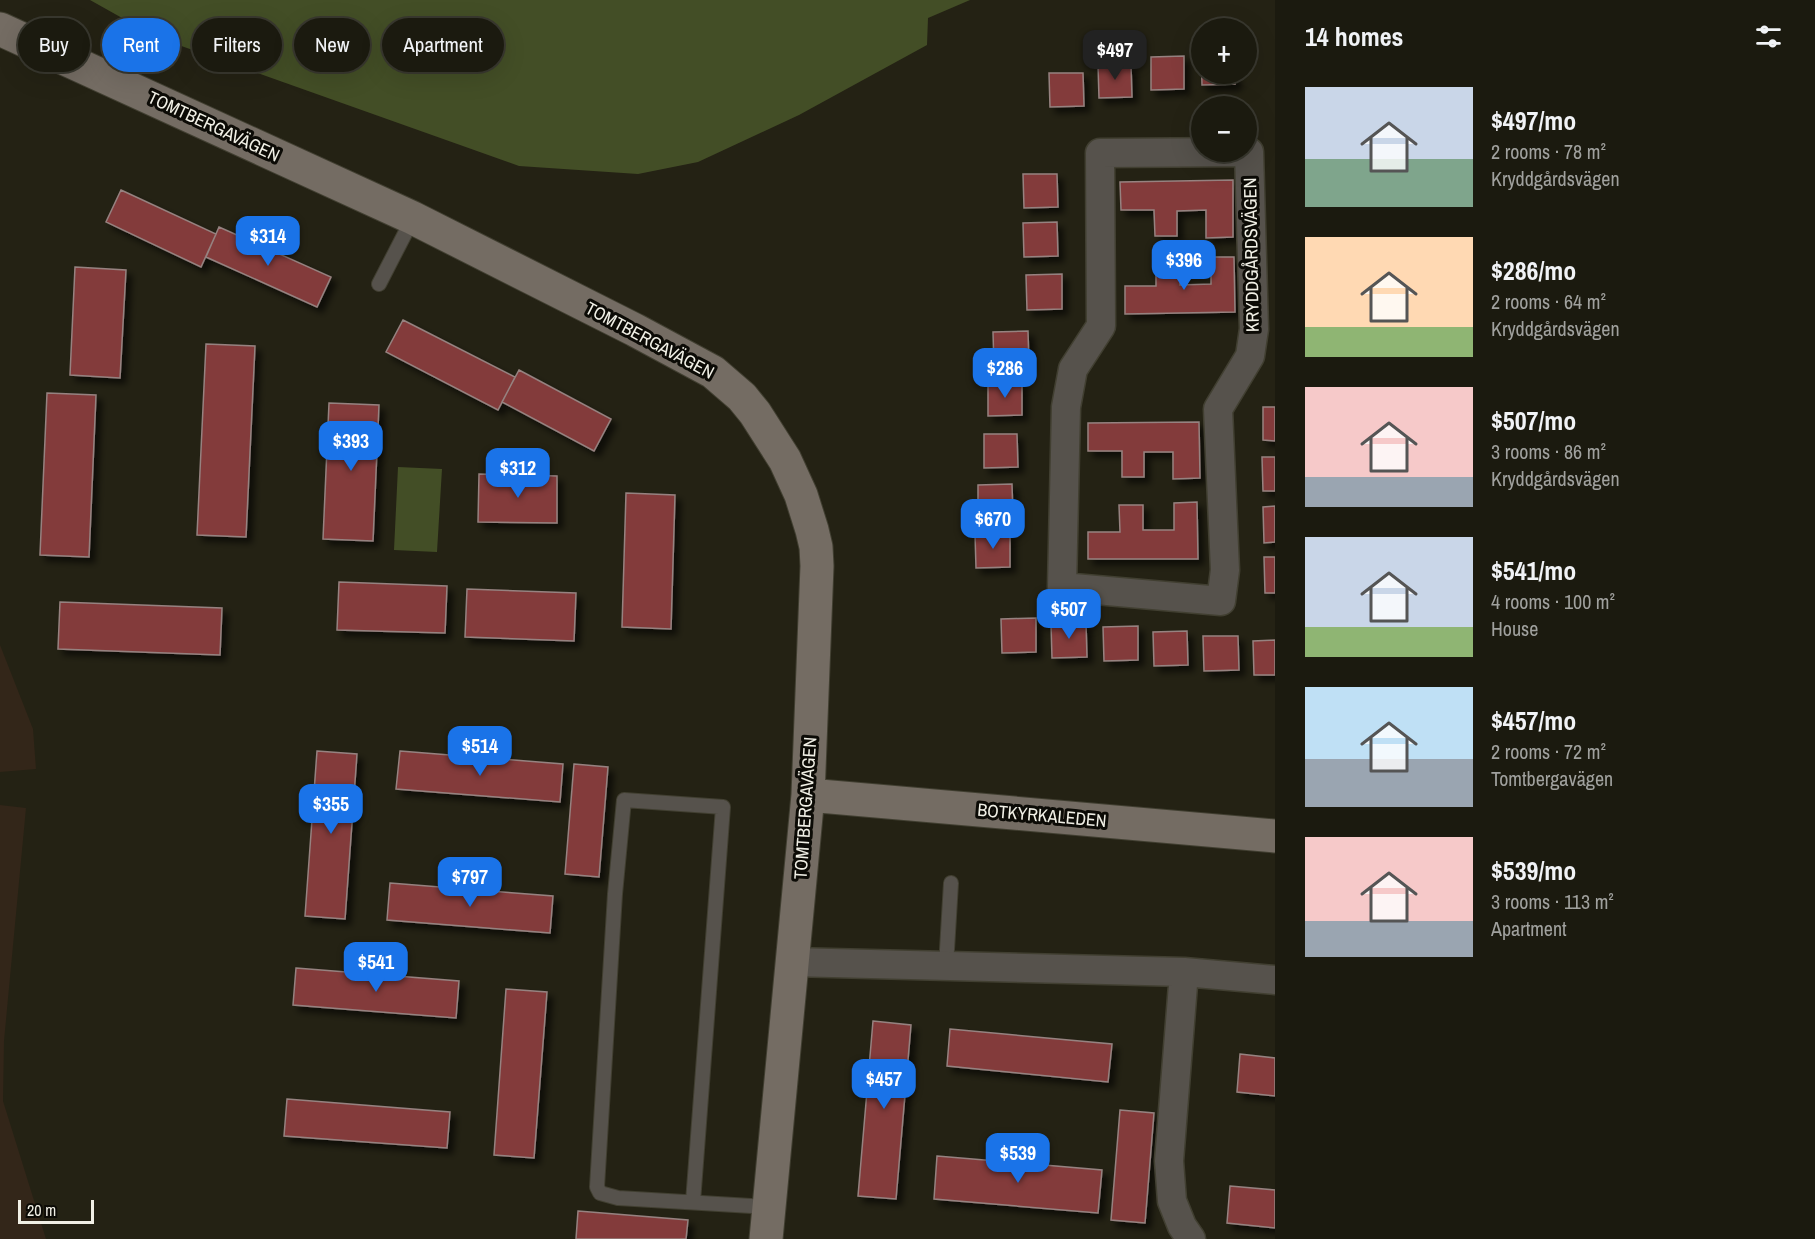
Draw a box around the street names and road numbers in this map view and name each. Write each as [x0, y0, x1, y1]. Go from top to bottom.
street label: TOMTBERGAVÄGEN [144, 85, 284, 167]
street label: KRYDDGÅRDSVÄGEN [1237, 178, 1265, 332]
street label: TOMTBERGAVÄGEN [581, 295, 719, 385]
street label: TOMTBERGAVÄGEN [788, 736, 822, 880]
street label: BOTKYRKALEDEN [976, 797, 1108, 833]

